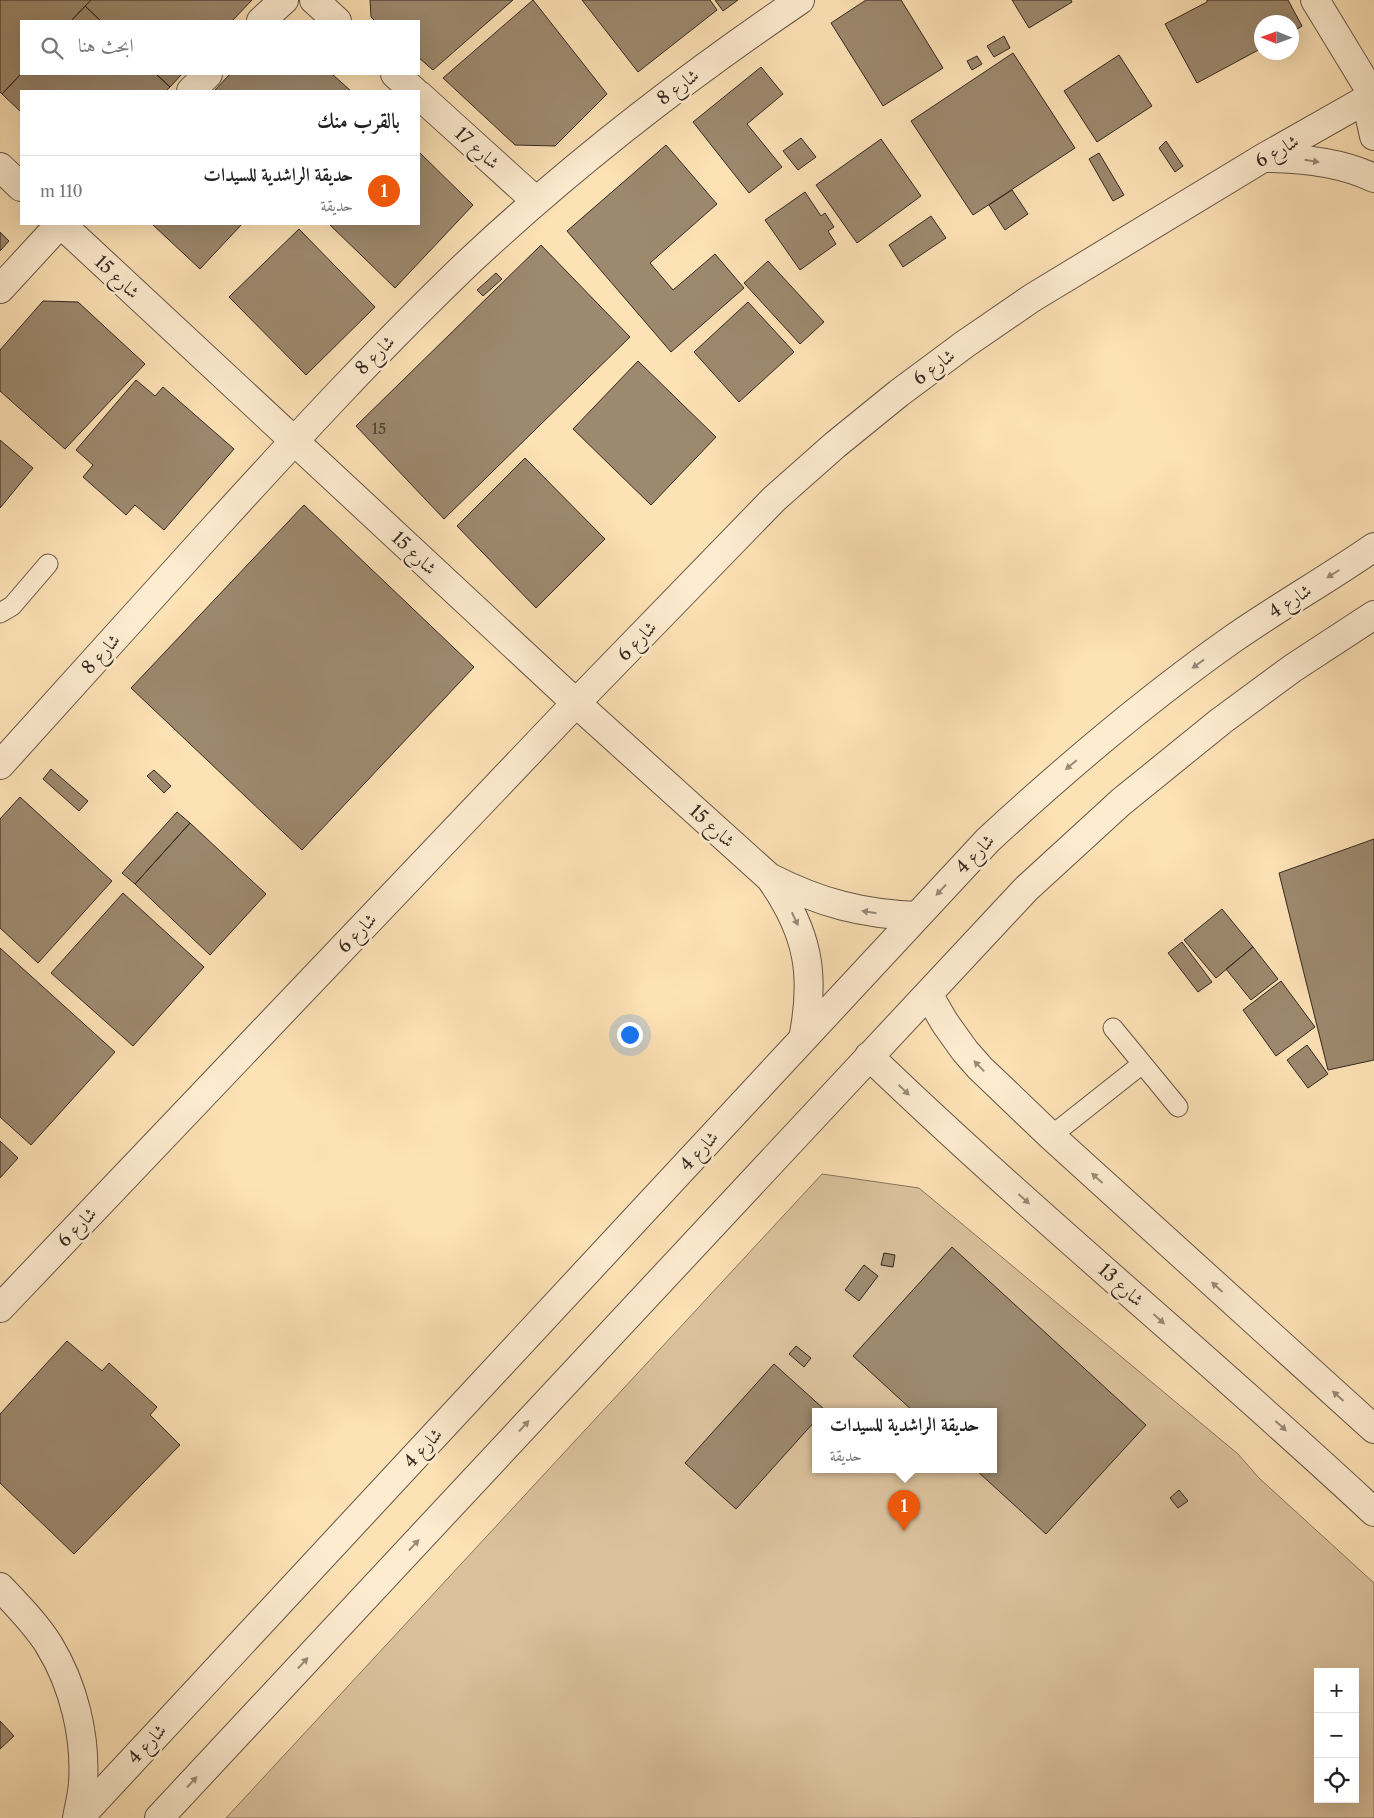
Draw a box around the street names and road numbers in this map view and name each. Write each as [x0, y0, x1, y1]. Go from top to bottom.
street label: شارع 8 [653, 64, 706, 113]
street label: شارع 17 [447, 122, 504, 177]
street label: شارع 6 [1251, 130, 1305, 176]
street label: شارع 15 [87, 251, 144, 306]
street label: شارع 8 [351, 331, 402, 382]
street label: شارع 6 [909, 344, 962, 393]
street label: شارع 15 [384, 527, 441, 582]
street label: شارع 4 [1265, 579, 1318, 626]
street label: شارع 6 [613, 617, 664, 668]
street label: شارع 8 [77, 629, 128, 681]
street label: شارع 15 [682, 800, 739, 855]
street label: شارع 4 [951, 830, 1002, 881]
street label: شارع 6 [333, 909, 384, 960]
street label: شارع 4 [675, 1127, 726, 1178]
street label: شارع 6 [53, 1203, 104, 1254]
street label: شارع 13 [1091, 1259, 1148, 1314]
street label: شارع 4 [399, 1424, 450, 1475]
street label: شارع 4 [123, 1720, 174, 1771]

